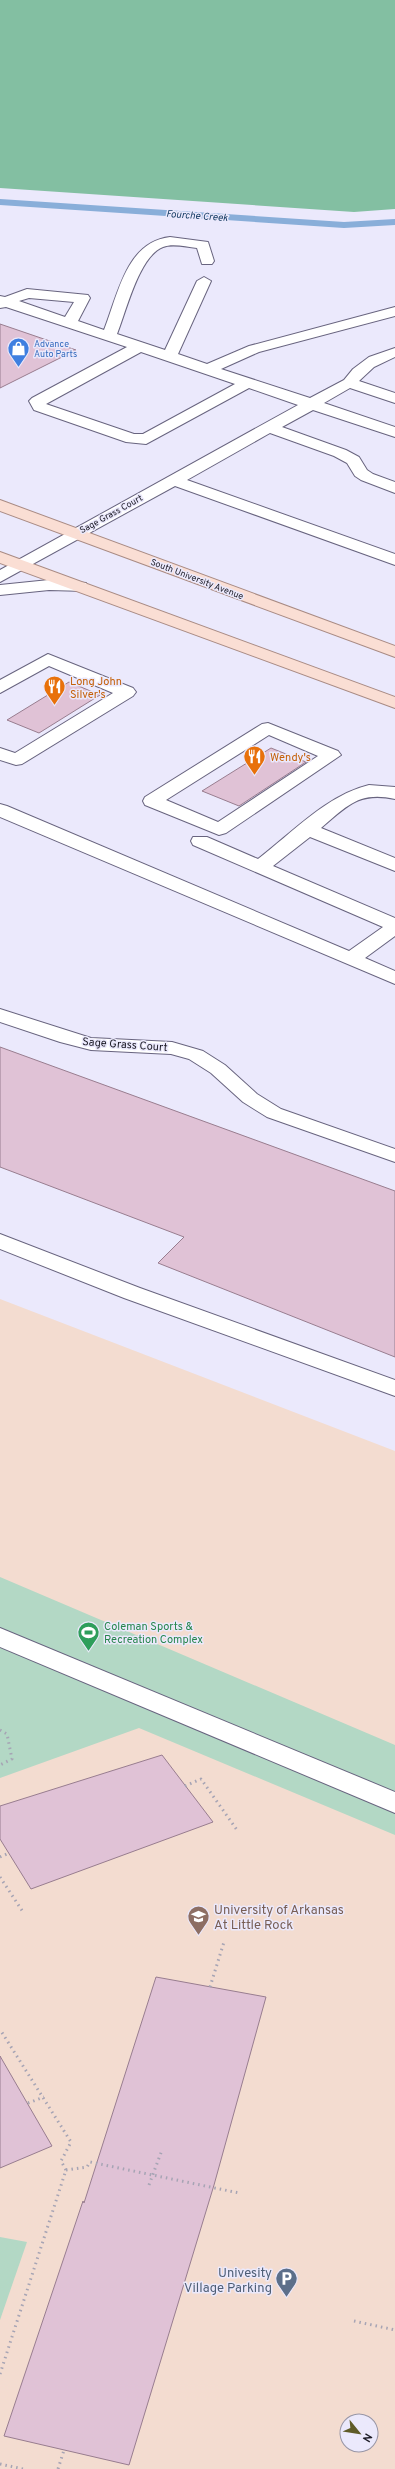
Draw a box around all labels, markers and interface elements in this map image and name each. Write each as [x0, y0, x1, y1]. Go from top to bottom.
water label: Fourche Creek [166, 208, 229, 225]
shop icon: Advance Auto Parts [6, 336, 32, 369]
place label: Advance Auto Parts [34, 339, 77, 360]
street label: Sage Grass Court [78, 493, 145, 536]
street label: South University Avenue [149, 557, 245, 602]
restaurant icon: Long John Silver's [41, 674, 67, 707]
place label: Long John Silver's [70, 675, 122, 702]
restaurant icon: Wendy's [242, 744, 268, 777]
place label: Wendy's [270, 751, 311, 765]
street label: Sage Grass Court [82, 1035, 168, 1055]
sports icon: Coleman Sports & Recreation Complex [76, 1619, 102, 1652]
place label: Coleman Sports & Recreation Complex [104, 1620, 203, 1647]
school or university icon: University of Arkansas At Little Rock [185, 1903, 211, 1936]
place label: University of Arkansas At Little Rock [214, 1903, 344, 1934]
place label: Univesity Village Parking [184, 2266, 272, 2297]
parking icon: Univesity Village Parking [274, 2266, 300, 2299]
north arrow [339, 2413, 379, 2453]
text: N [359, 2431, 375, 2444]

